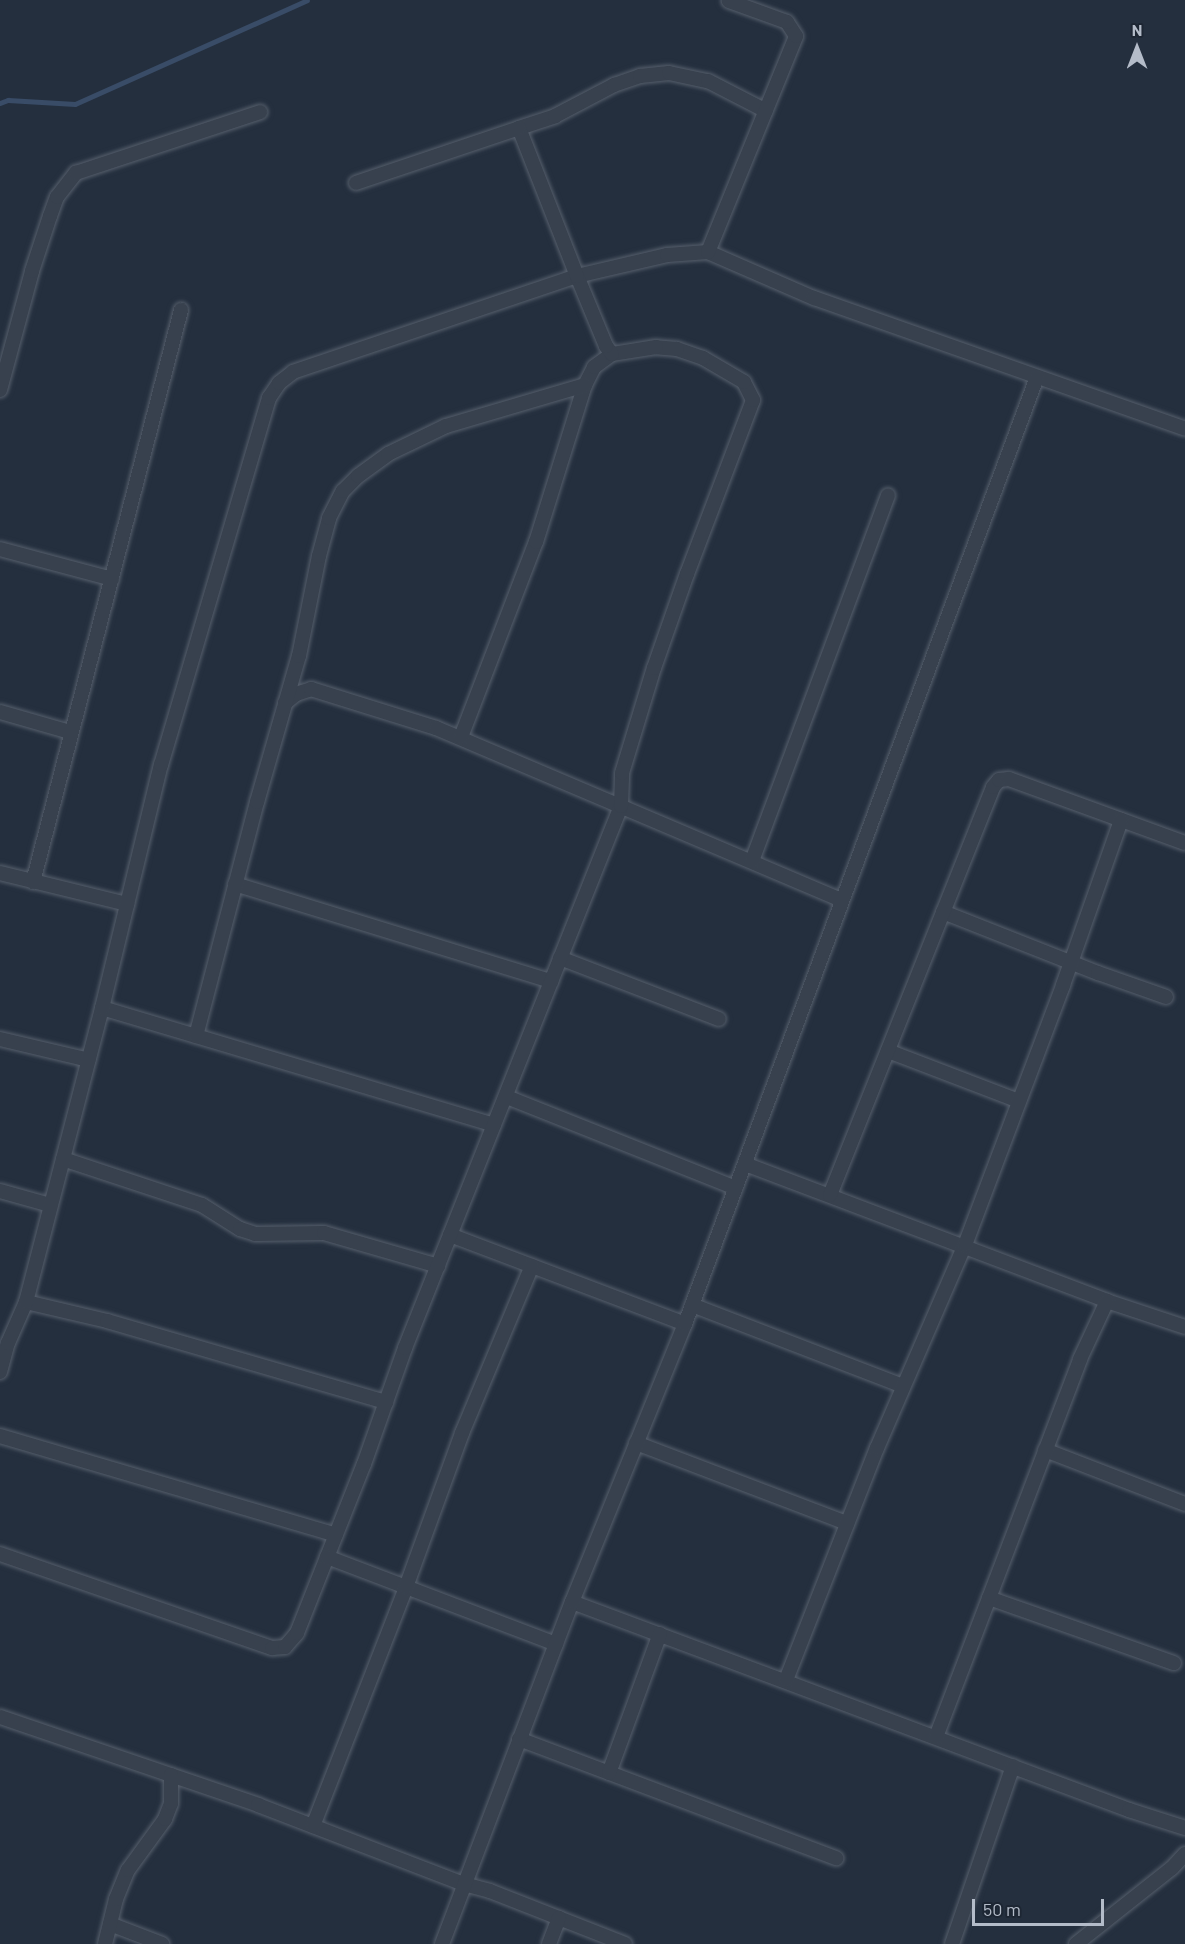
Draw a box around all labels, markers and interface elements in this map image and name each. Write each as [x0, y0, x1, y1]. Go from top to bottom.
north arrow [1107, 18, 1167, 78]
text: N [1132, 20, 1142, 39]
scale bar [975, 1887, 1107, 1925]
text: 50 m [983, 1898, 1021, 1920]

